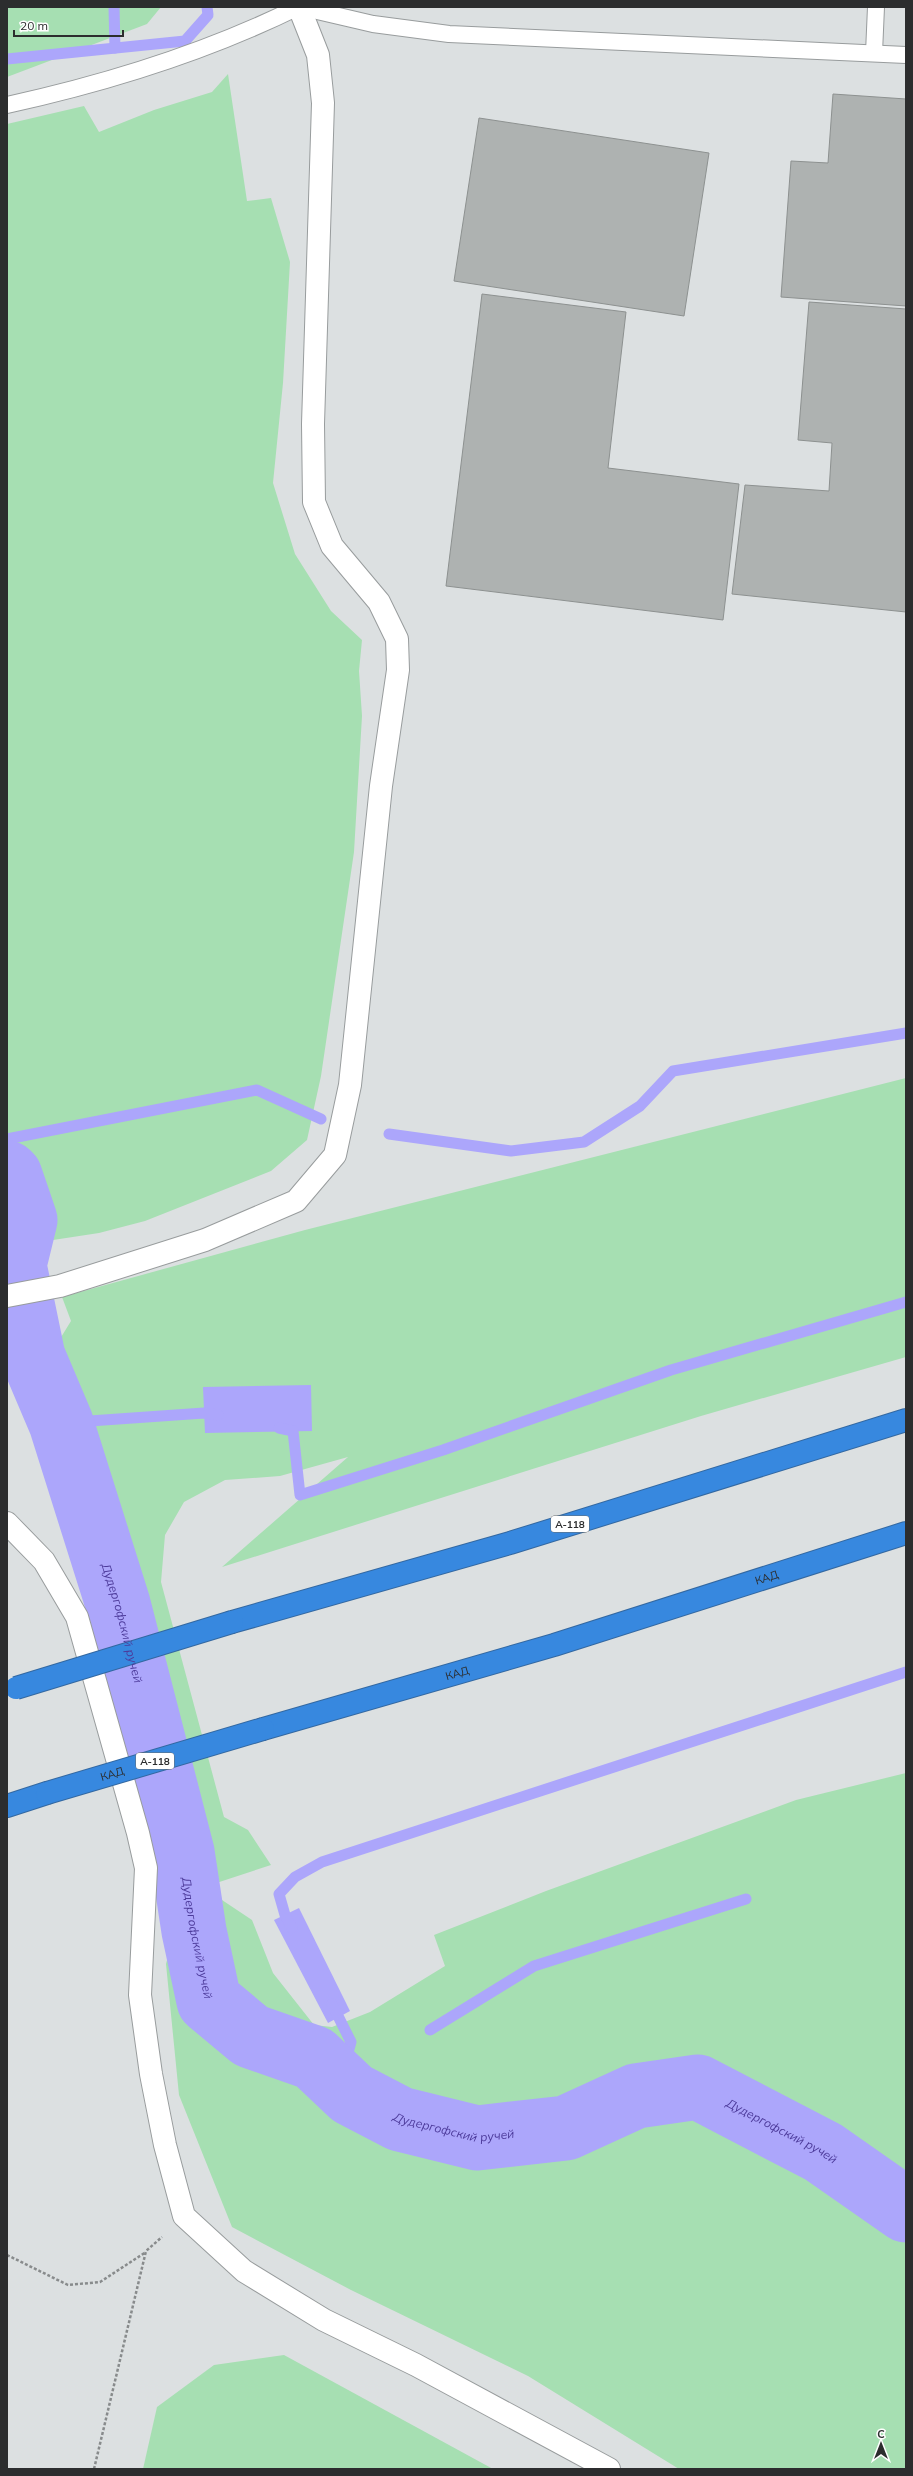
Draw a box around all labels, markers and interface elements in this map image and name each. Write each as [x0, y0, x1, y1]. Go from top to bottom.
scale bar [14, 12, 123, 38]
text: 20 m [20, 18, 48, 33]
road number: А-118 [551, 1516, 589, 1532]
water label: Дудергофский ручей [98, 1560, 146, 1684]
street label: КАД [753, 1567, 780, 1588]
street label: КАД [444, 1663, 471, 1683]
road number: А-118 [136, 1753, 174, 1769]
street label: КАД [99, 1764, 126, 1784]
water label: Дудергофский ручей [179, 1875, 216, 2000]
water label: Дудергофский ручей [723, 2095, 840, 2167]
water label: Дудергофский ручей [390, 2108, 515, 2145]
north arrow [861, 2424, 901, 2464]
text: С [877, 2427, 885, 2441]

